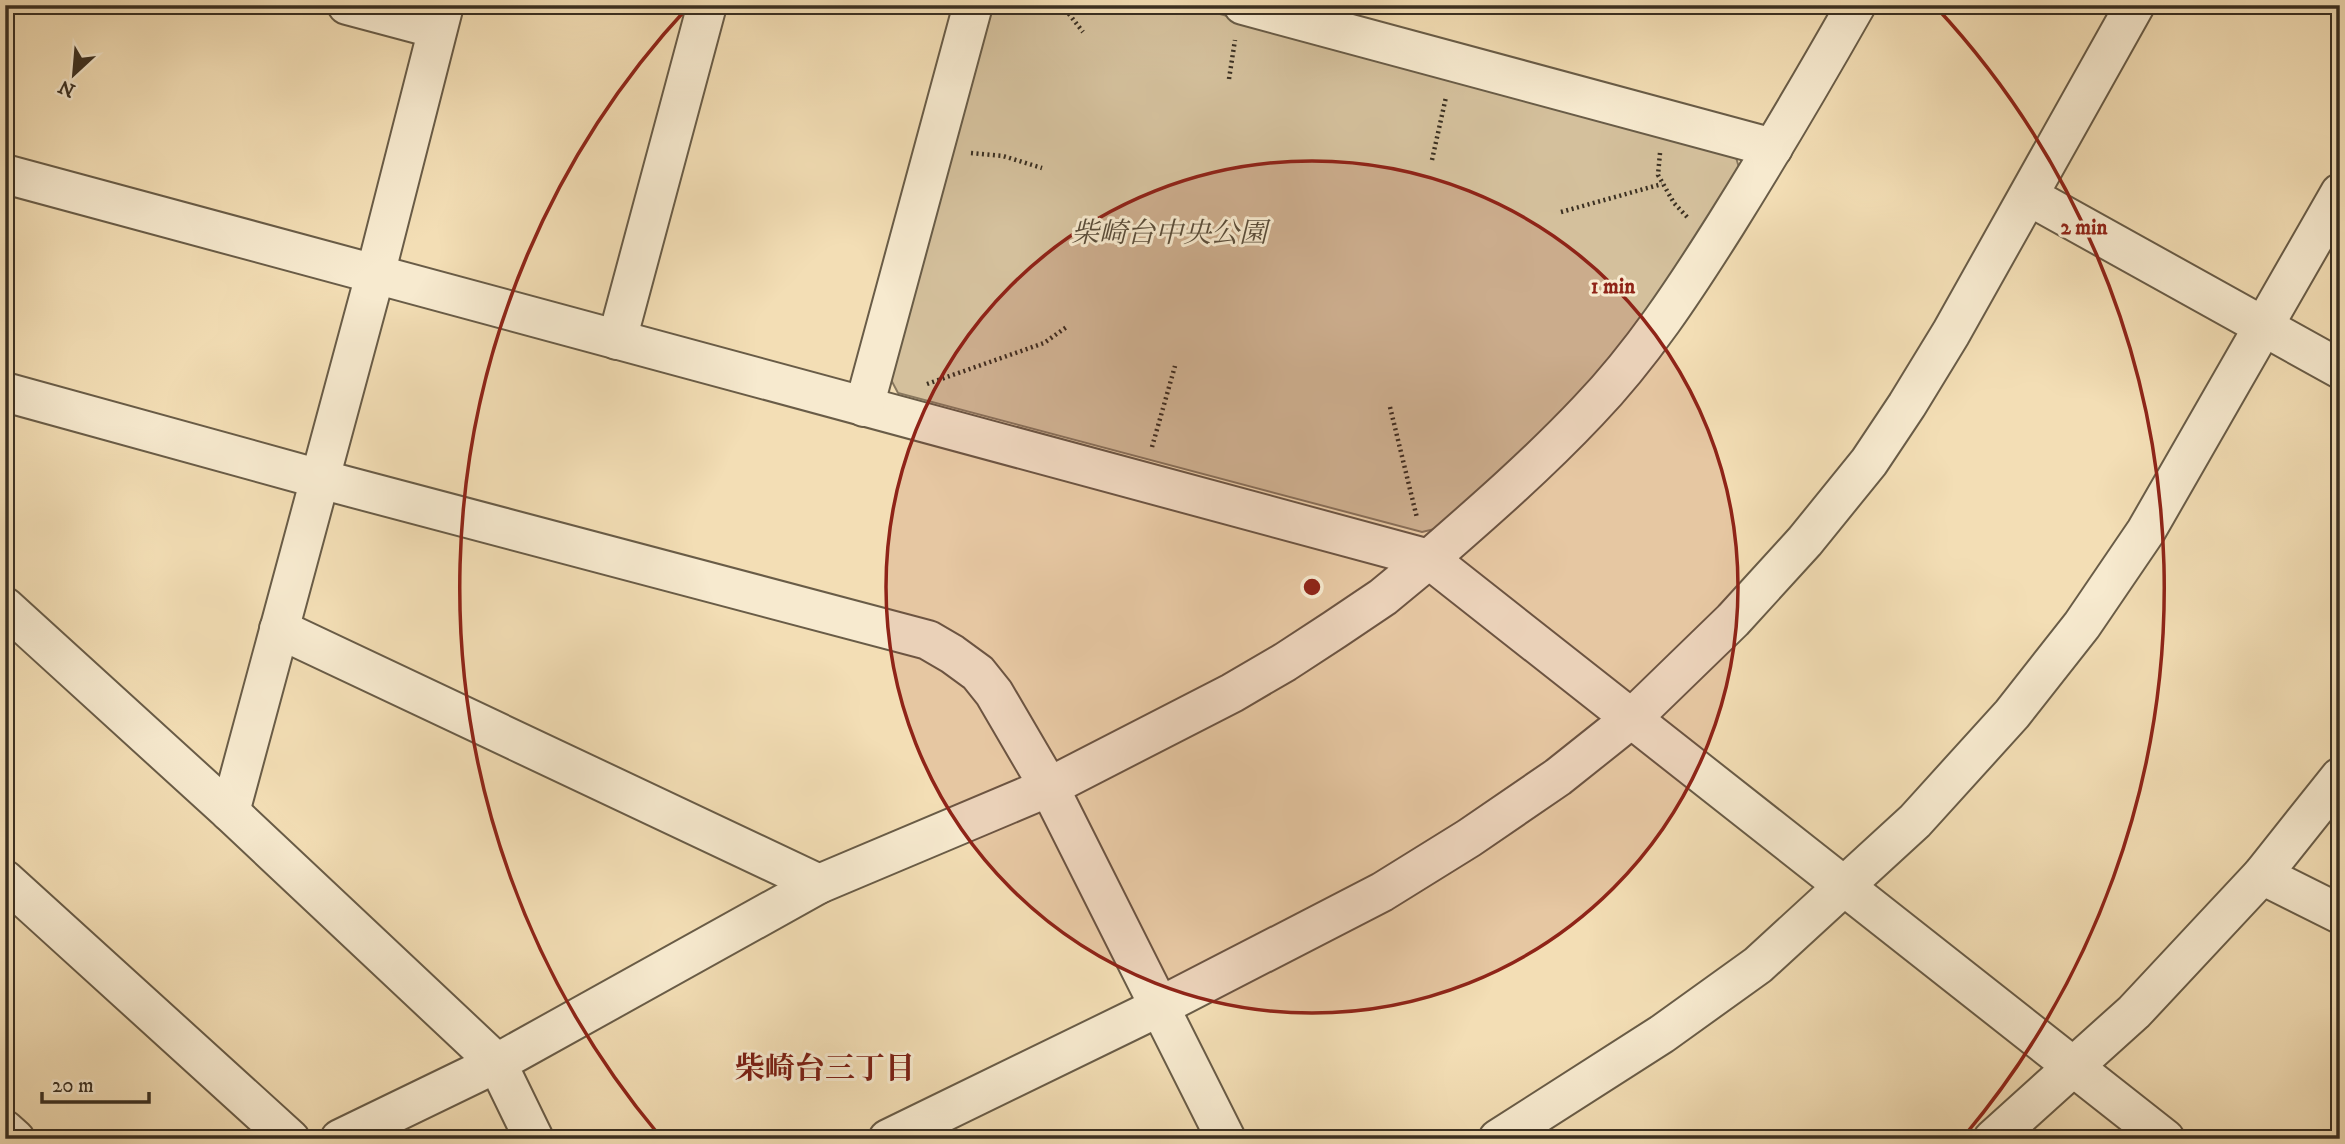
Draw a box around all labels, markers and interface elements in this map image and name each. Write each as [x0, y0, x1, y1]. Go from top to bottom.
north arrow [38, 38, 108, 108]
text: N [55, 74, 79, 102]
text: 2 min [2061, 215, 2109, 241]
park label: 柴崎台中央公園 [1071, 216, 1271, 251]
text: 1 min [1591, 274, 1636, 300]
centre of rings [1300, 575, 1324, 599]
district label: 柴崎台三丁目 [735, 1051, 915, 1088]
scale bar [42, 1060, 149, 1104]
text: 20 m [52, 1073, 94, 1099]

